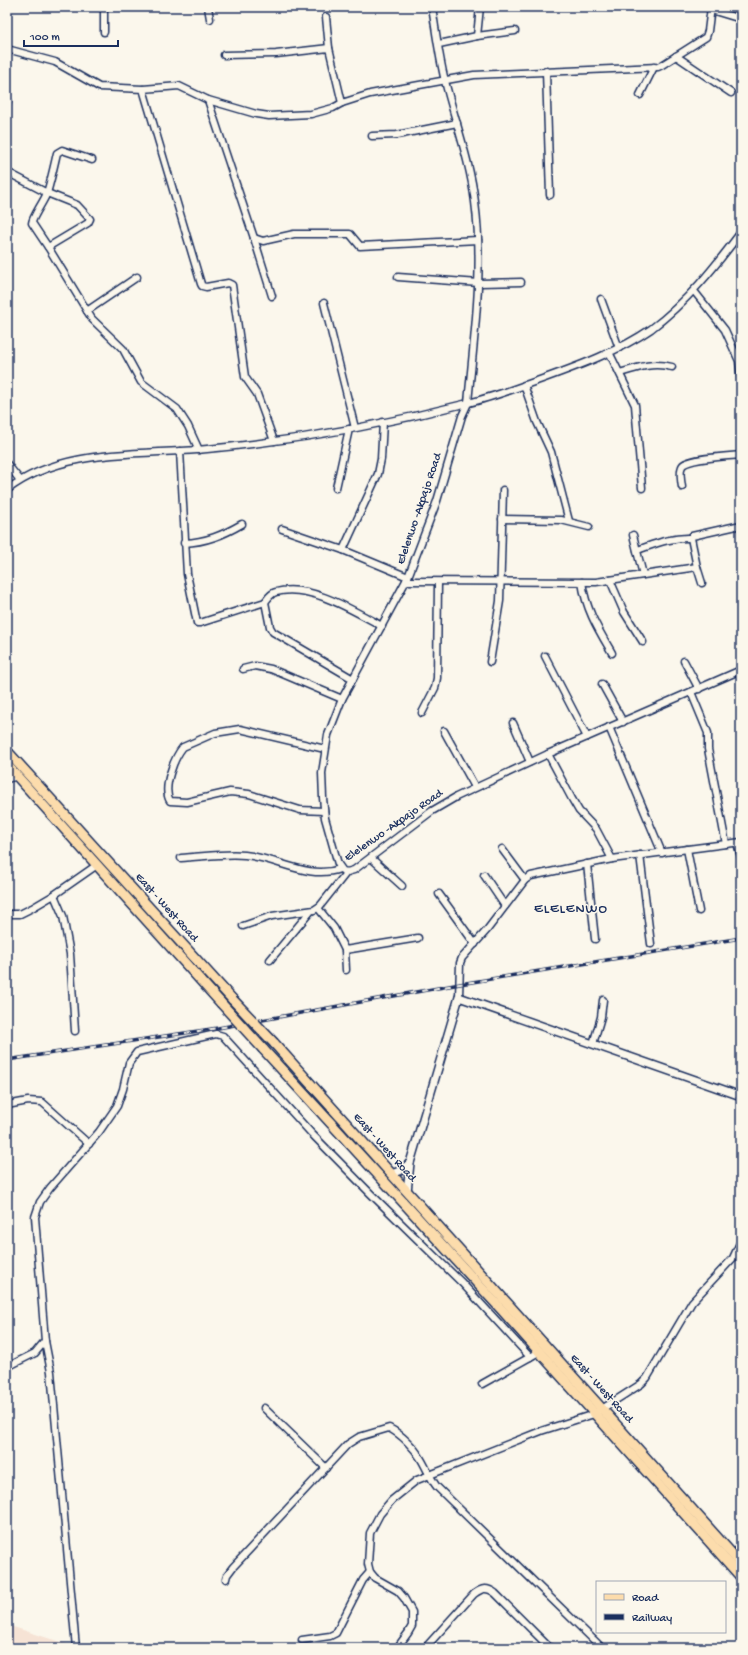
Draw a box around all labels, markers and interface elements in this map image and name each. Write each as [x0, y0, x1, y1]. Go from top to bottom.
scale bar [24, 22, 118, 48]
text: 100 m [29, 31, 60, 45]
street label: Elelenwo -Akpajo Road [394, 451, 446, 566]
street label: Elelenwo -Akpajo Road [342, 786, 447, 865]
street label: East - West Road [131, 871, 201, 946]
district label: ELELENWO [534, 901, 608, 918]
street label: East - West Road [349, 1111, 419, 1186]
street label: East - West Road [566, 1352, 636, 1427]
legend [596, 1581, 726, 1633]
text: Road [632, 1592, 659, 1606]
text: Railway [632, 1612, 672, 1626]

